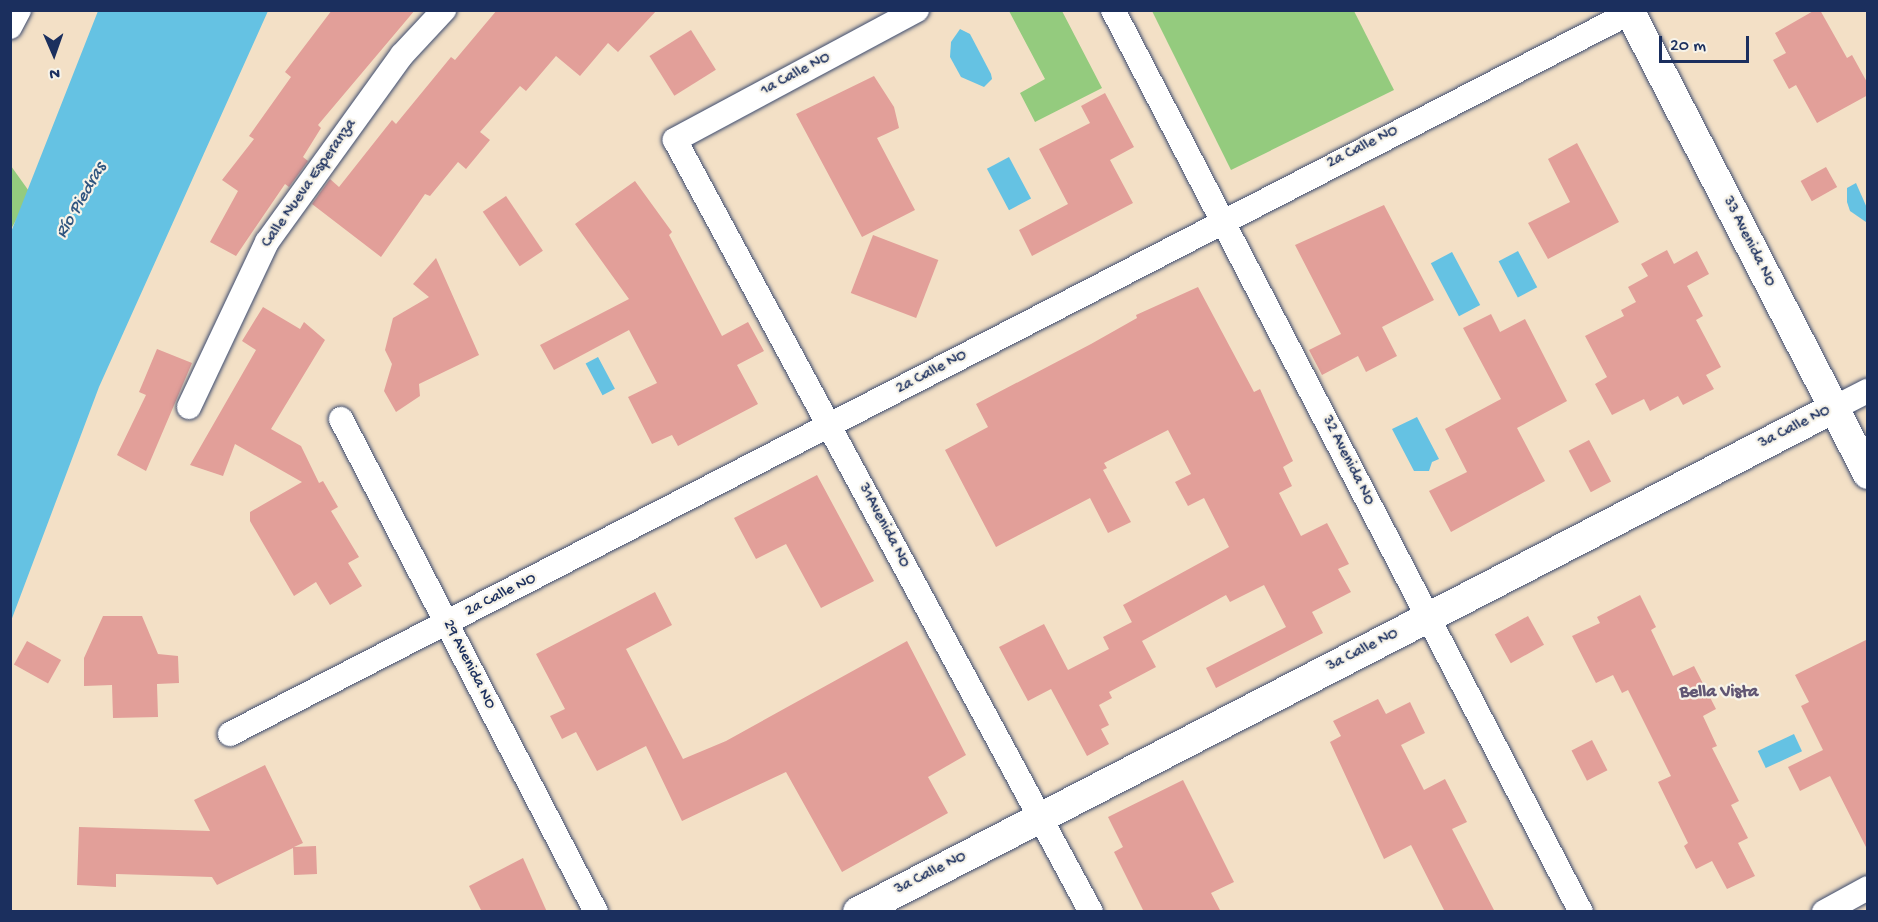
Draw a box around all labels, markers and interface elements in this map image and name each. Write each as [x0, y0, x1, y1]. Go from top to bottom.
north arrow [24, 24, 84, 84]
scale bar [1662, 24, 1752, 62]
text: 20 m [1670, 36, 1706, 57]
street label: 1a Calle NO [758, 49, 834, 101]
text: N [49, 63, 60, 82]
street label: Calle Nueva Esperanza [258, 116, 362, 252]
street label: 2a Calle NO [1324, 122, 1402, 174]
water label: Río Piedras [52, 159, 112, 243]
street label: 33 Avenida NO [1717, 194, 1779, 290]
street label: 2a Calle NO [893, 346, 971, 400]
street label: 3a Calle NO [1756, 402, 1834, 454]
street label: 32 Avenida NO [1316, 413, 1378, 509]
street label: 31Avenida NO [853, 481, 913, 571]
street label: 2a Calle NO [462, 570, 540, 622]
street label: 29 Avenida NO [437, 617, 499, 713]
street label: 3a Calle NO [1324, 625, 1402, 677]
district label: Bella Vista [1680, 682, 1758, 704]
street label: 3a Calle NO [892, 848, 970, 900]

